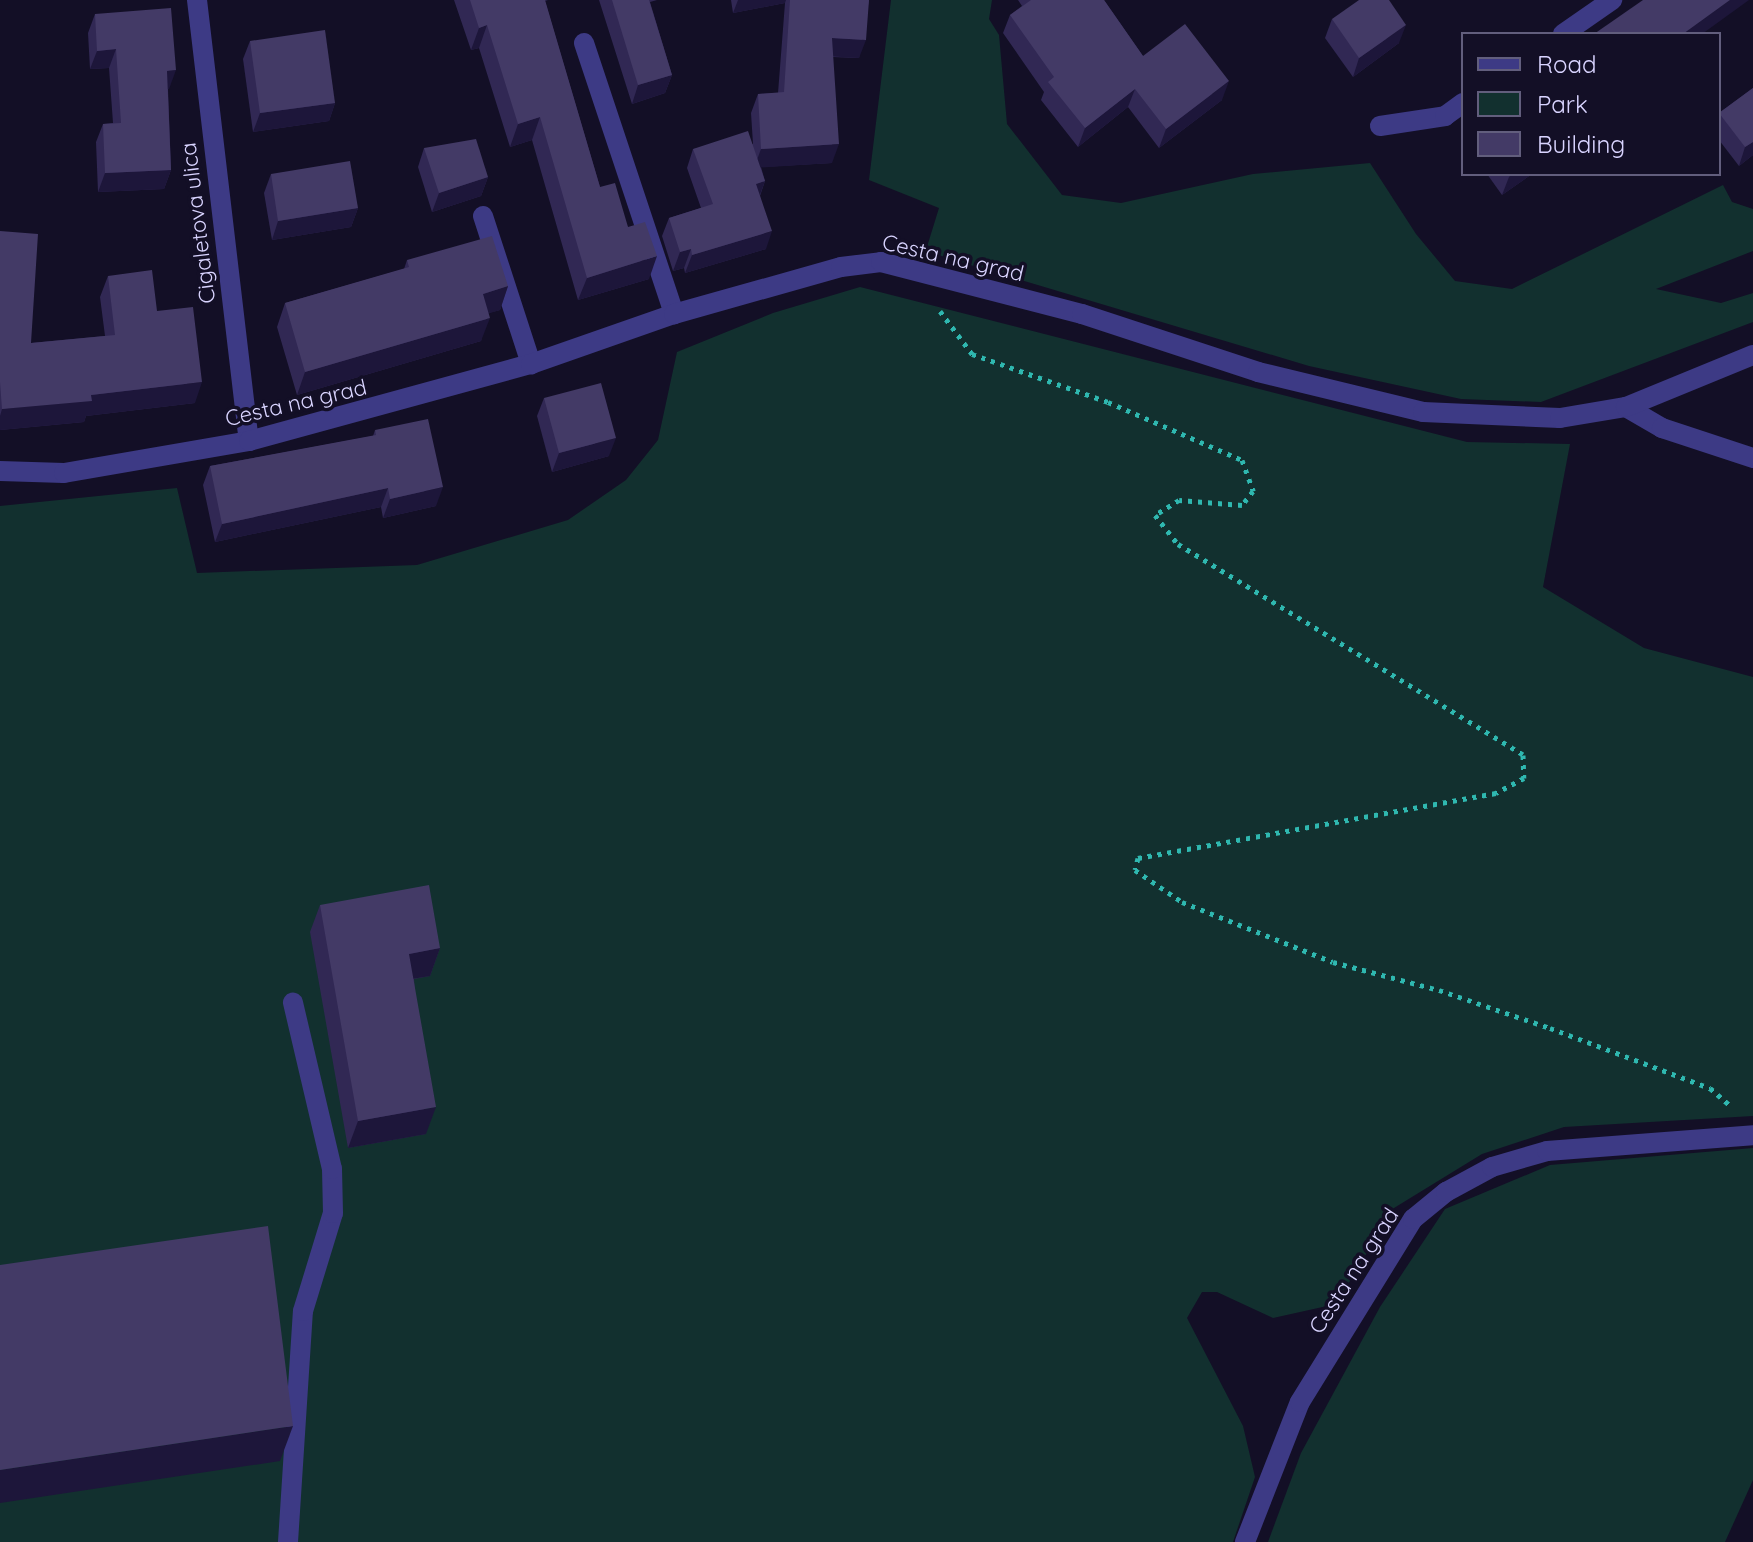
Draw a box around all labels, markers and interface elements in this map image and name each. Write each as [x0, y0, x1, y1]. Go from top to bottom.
legend [1461, 32, 1721, 176]
text: Road [1537, 49, 1597, 79]
text: Park [1537, 89, 1588, 119]
text: Building [1537, 129, 1625, 159]
street label: Cigaletova ulica [175, 141, 221, 305]
street label: Cesta na grad [880, 229, 1026, 287]
street label: Cesta na grad [223, 374, 369, 432]
street label: Cesta na grad [1304, 1203, 1404, 1339]

